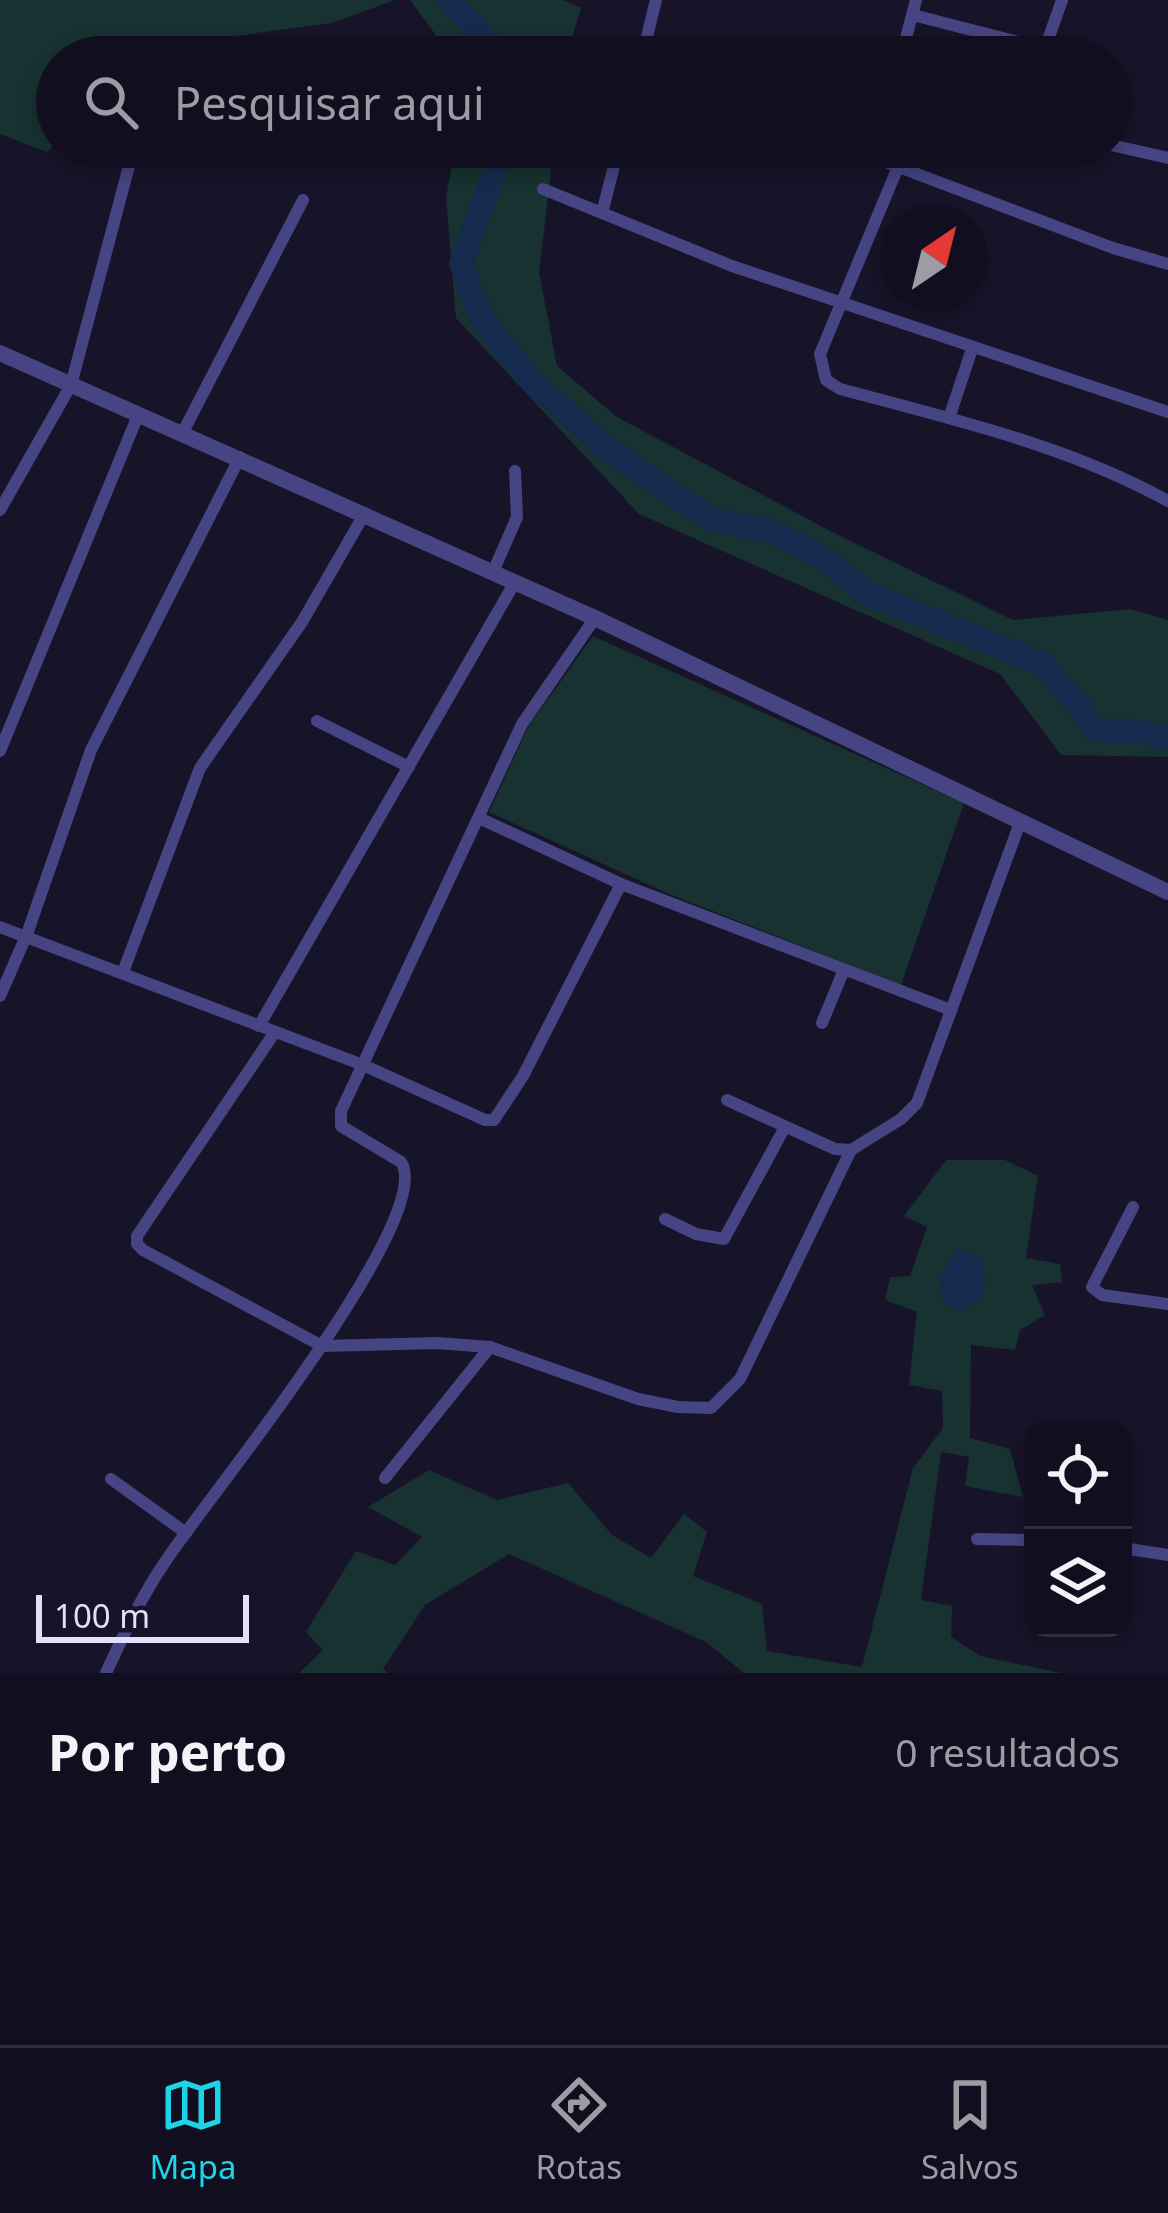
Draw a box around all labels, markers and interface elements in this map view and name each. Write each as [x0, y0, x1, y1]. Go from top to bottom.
search box [36, 36, 1132, 168]
icon: search [78, 69, 144, 135]
text: Pesquisar aqui [174, 72, 485, 133]
north arrow [880, 204, 988, 312]
map controls [1024, 1421, 1132, 1637]
button: locate [1024, 1421, 1132, 1529]
button: layers [1024, 1529, 1132, 1637]
scale bar [36, 1589, 249, 1642]
text: 100 m [54, 1593, 150, 1638]
text: Por perto [48, 1716, 287, 1786]
text: 0 resultados [895, 1725, 1120, 1778]
tab: Mapa [149, 2072, 237, 2189]
tab: Rotas [535, 2072, 622, 2189]
tab: Salvos [921, 2072, 1019, 2189]

